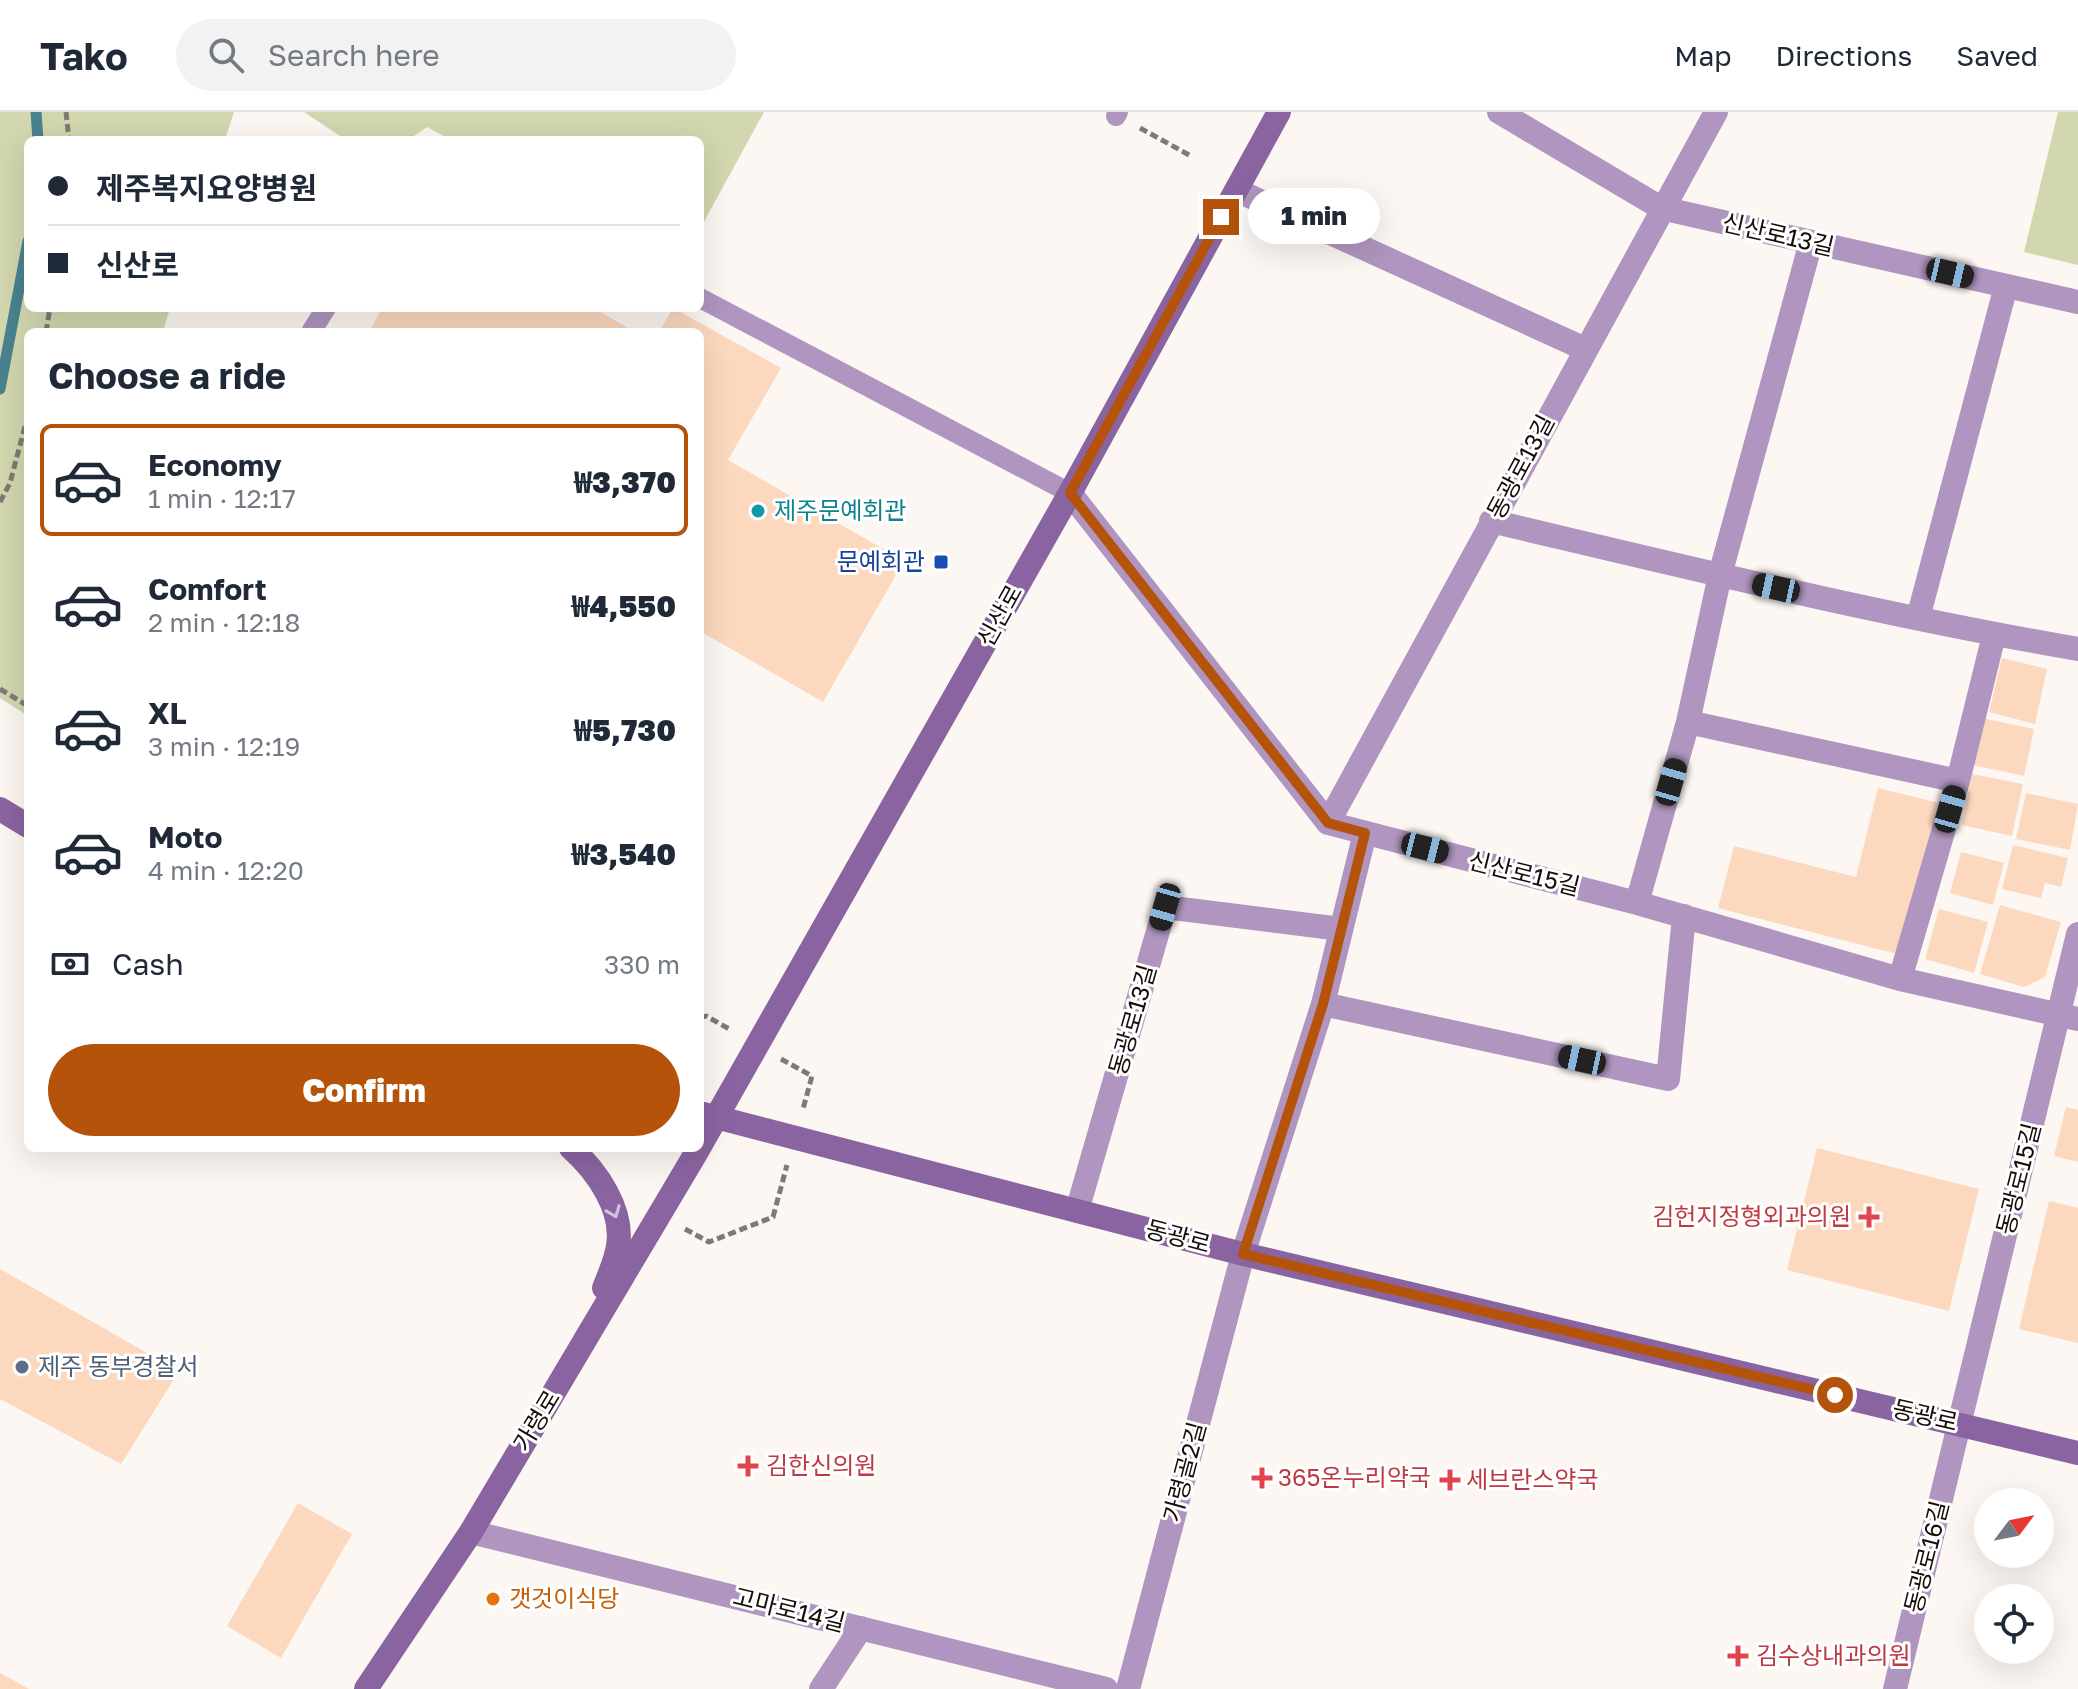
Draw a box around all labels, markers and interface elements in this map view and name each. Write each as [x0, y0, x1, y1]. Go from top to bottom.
search box [176, 19, 736, 91]
text: Tako [40, 33, 128, 78]
icon: search [204, 33, 248, 77]
text: Search here [268, 37, 440, 73]
text: Map [1674, 39, 1731, 72]
text: Directions [1775, 39, 1912, 72]
text: Saved [1956, 39, 2038, 72]
text: 제주복지요양병원 [96, 170, 317, 206]
callout: 1 min [1249, 189, 1381, 245]
route end [1203, 199, 1239, 235]
text: 1 min [1281, 200, 1347, 231]
street label: 신산로13길 [1720, 207, 1837, 260]
text: 신산로 [96, 247, 179, 283]
car [1924, 256, 1976, 290]
text: Choose a ride [48, 354, 286, 397]
street label: 동광로13길 [1480, 409, 1559, 523]
icon: car [52, 444, 124, 516]
text: Economy [148, 447, 282, 483]
text: ₩3,370 [574, 464, 676, 500]
text: 1 min · 12:17 [148, 483, 296, 514]
place label: 제주문예회관 [774, 495, 906, 524]
marker: 제주문예회관 [749, 502, 767, 520]
place label: 문예회관 [837, 546, 925, 575]
marker: 문예회관 [932, 553, 950, 571]
icon: car [52, 568, 124, 640]
text: Comfort [148, 571, 267, 607]
car [1750, 571, 1802, 605]
street label: 신산로 [970, 579, 1027, 651]
text: ₩4,550 [571, 588, 676, 624]
text: 2 min · 12:18 [148, 607, 300, 638]
icon: car [52, 692, 124, 764]
text: XL [148, 695, 187, 731]
text: ₩5,730 [574, 712, 676, 748]
text: 3 min · 12:19 [148, 731, 300, 762]
car [1653, 756, 1689, 808]
car [1932, 783, 1968, 835]
icon: car [52, 816, 124, 888]
text: Moto [148, 819, 223, 855]
car [1399, 831, 1451, 865]
text: ₩3,540 [571, 836, 676, 872]
street label: 신산로15길 [1466, 845, 1583, 900]
text: 4 min · 12:20 [148, 855, 304, 886]
car [1147, 881, 1183, 933]
icon: cash [48, 942, 92, 986]
text: Cash [112, 946, 184, 982]
text: 330 m [604, 949, 680, 980]
street label: 동광로13길 [1102, 961, 1161, 1078]
car [1556, 1043, 1608, 1077]
button: Confirm [48, 1044, 680, 1136]
street label: 동광로15길 [1990, 1120, 2045, 1237]
place label: 김헌지정형외과의원 [1652, 1201, 1851, 1230]
one-way arrow [604, 1204, 621, 1218]
marker: 김헌지정형외과의원 [1858, 1206, 1880, 1228]
street label: 동광로 [1143, 1213, 1214, 1258]
place label: 제주 동부경찰서 [38, 1351, 199, 1380]
marker: 제주 동부경찰서 [13, 1358, 31, 1376]
route start [1817, 1377, 1853, 1413]
street label: 가령로 [506, 1384, 565, 1456]
street label: 동광로 [1890, 1393, 1961, 1436]
street label: 가령골2길 [1156, 1418, 1211, 1525]
place label: 김한신의원 [766, 1450, 876, 1479]
marker: 김한신의원 [737, 1455, 759, 1477]
place label: 365온누리약국 [1278, 1462, 1431, 1491]
place label: 세브란스약국 [1466, 1464, 1598, 1493]
marker: 365온누리약국 [1253, 1469, 1271, 1487]
marker: 세브란스약국 [1441, 1471, 1459, 1489]
north arrow [1974, 1488, 2054, 1568]
map controls [1974, 1488, 2054, 1664]
street label: 동광로16길 [1898, 1498, 1953, 1616]
street label: 고마로14길 [730, 1581, 848, 1636]
place label: 갯것이식당 [509, 1583, 619, 1612]
button: locate [1974, 1584, 2054, 1664]
marker: 갯것이식당 [484, 1590, 502, 1608]
place label: 김수상내과의원 [1756, 1640, 1911, 1669]
marker: 김수상내과의원 [1727, 1645, 1749, 1667]

